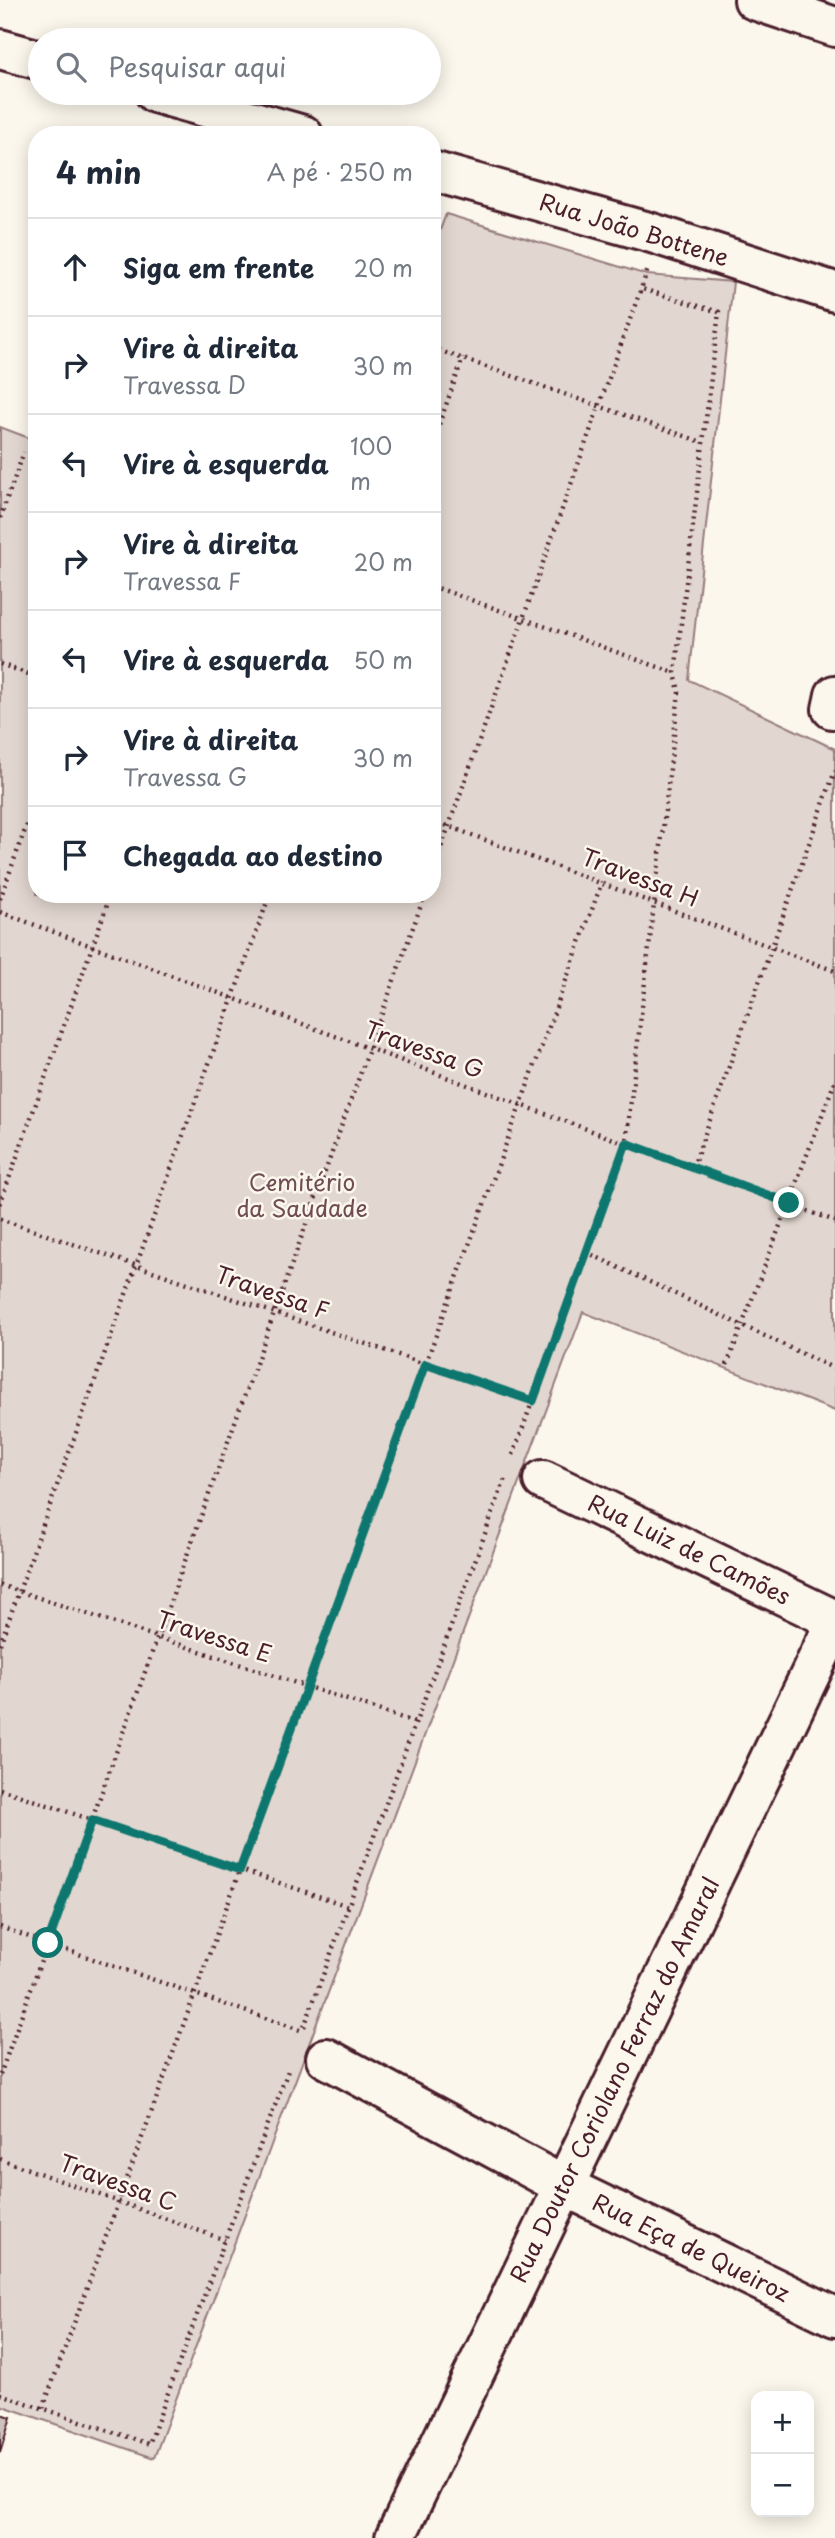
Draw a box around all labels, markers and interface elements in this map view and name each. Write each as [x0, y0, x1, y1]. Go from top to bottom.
search box [28, 28, 441, 105]
text: Pesquisar aqui [108, 47, 286, 86]
icon: search [52, 48, 90, 86]
text: 4 min [56, 149, 142, 194]
text: A pé · 250 m [267, 154, 413, 189]
street label: Rua João Bottene [535, 183, 733, 274]
icon: ahead [56, 248, 94, 286]
text: Siga em frente [123, 248, 314, 287]
text: 20 m [354, 250, 413, 285]
text: Vire à direita [123, 328, 298, 367]
icon: right [56, 346, 94, 384]
text: 30 m [352, 348, 413, 383]
text: Travessa D [123, 367, 246, 402]
text: 100 m [350, 428, 392, 498]
icon: left [56, 444, 94, 482]
text: Vire à esquerda [123, 444, 329, 483]
text: Vire à direita [123, 524, 298, 563]
icon: right [56, 542, 94, 580]
text: 20 m [354, 544, 413, 579]
text: Travessa F [123, 563, 241, 598]
icon: left [56, 640, 94, 678]
text: Vire à esquerda [123, 640, 329, 679]
text: 50 m [353, 642, 413, 677]
text: Vire à direita [123, 720, 298, 759]
icon: right [56, 738, 94, 776]
text: 30 m [352, 740, 413, 775]
text: Travessa G [123, 759, 247, 794]
icon: arrive [56, 836, 94, 874]
text: Chegada ao destino [123, 836, 382, 875]
street label: Travessa H [577, 838, 704, 915]
street label: Travessa G [360, 1011, 489, 1086]
park label: Cemitério da Saudade [236, 1164, 368, 1225]
route end [773, 1187, 804, 1218]
street label: Travessa F [211, 1256, 334, 1327]
street label: Rua Luiz de Camões [583, 1484, 797, 1613]
street label: Travessa E [152, 1601, 277, 1671]
street label: Rua Doutor Coriolano Ferraz do Amaral [500, 1871, 727, 2288]
route start [32, 1927, 63, 1958]
street label: Travessa C [55, 2144, 182, 2219]
street label: Rua Eça de Queiroz [587, 2184, 796, 2310]
map controls [751, 2391, 814, 2517]
button: + [751, 2391, 814, 2454]
button: − [751, 2454, 814, 2517]

